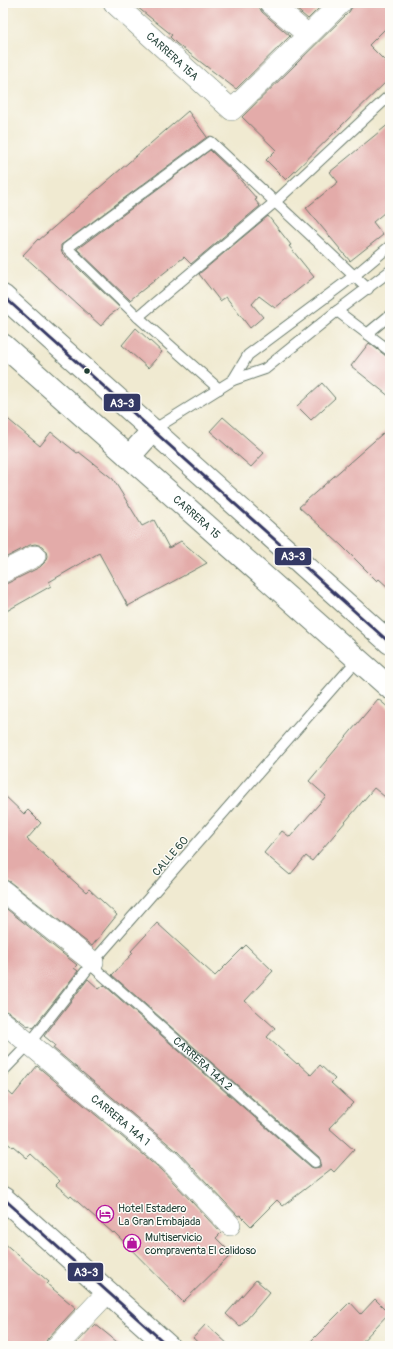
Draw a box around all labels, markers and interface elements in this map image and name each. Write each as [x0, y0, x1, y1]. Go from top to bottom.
street label: CARRERA 15A [143, 30, 201, 83]
unlabelled marker [82, 366, 92, 376]
line badge: A3-3 [103, 393, 141, 412]
text: A3-3 [110, 397, 134, 410]
street label: CARRERA 15 [170, 493, 223, 541]
line badge: A3-3 [274, 547, 312, 566]
text: A3-3 [281, 550, 305, 563]
street label: CALLE 60 [150, 834, 191, 879]
street label: CARRERA 14A 2 [170, 1034, 235, 1093]
street label: CARRERA 14A 1 [88, 1092, 152, 1149]
place label: Hotel Estadero La Gran Embajada [118, 1202, 200, 1228]
hotel icon: Hotel Estadero La Gran Embajada [95, 1204, 115, 1224]
place label: Multiservicio compraventa El calidoso [145, 1231, 256, 1257]
shop icon: Multiservicio compraventa El calidoso [122, 1233, 142, 1253]
line badge: A3-3 [67, 1262, 104, 1282]
text: A3-3 [74, 1266, 98, 1279]

